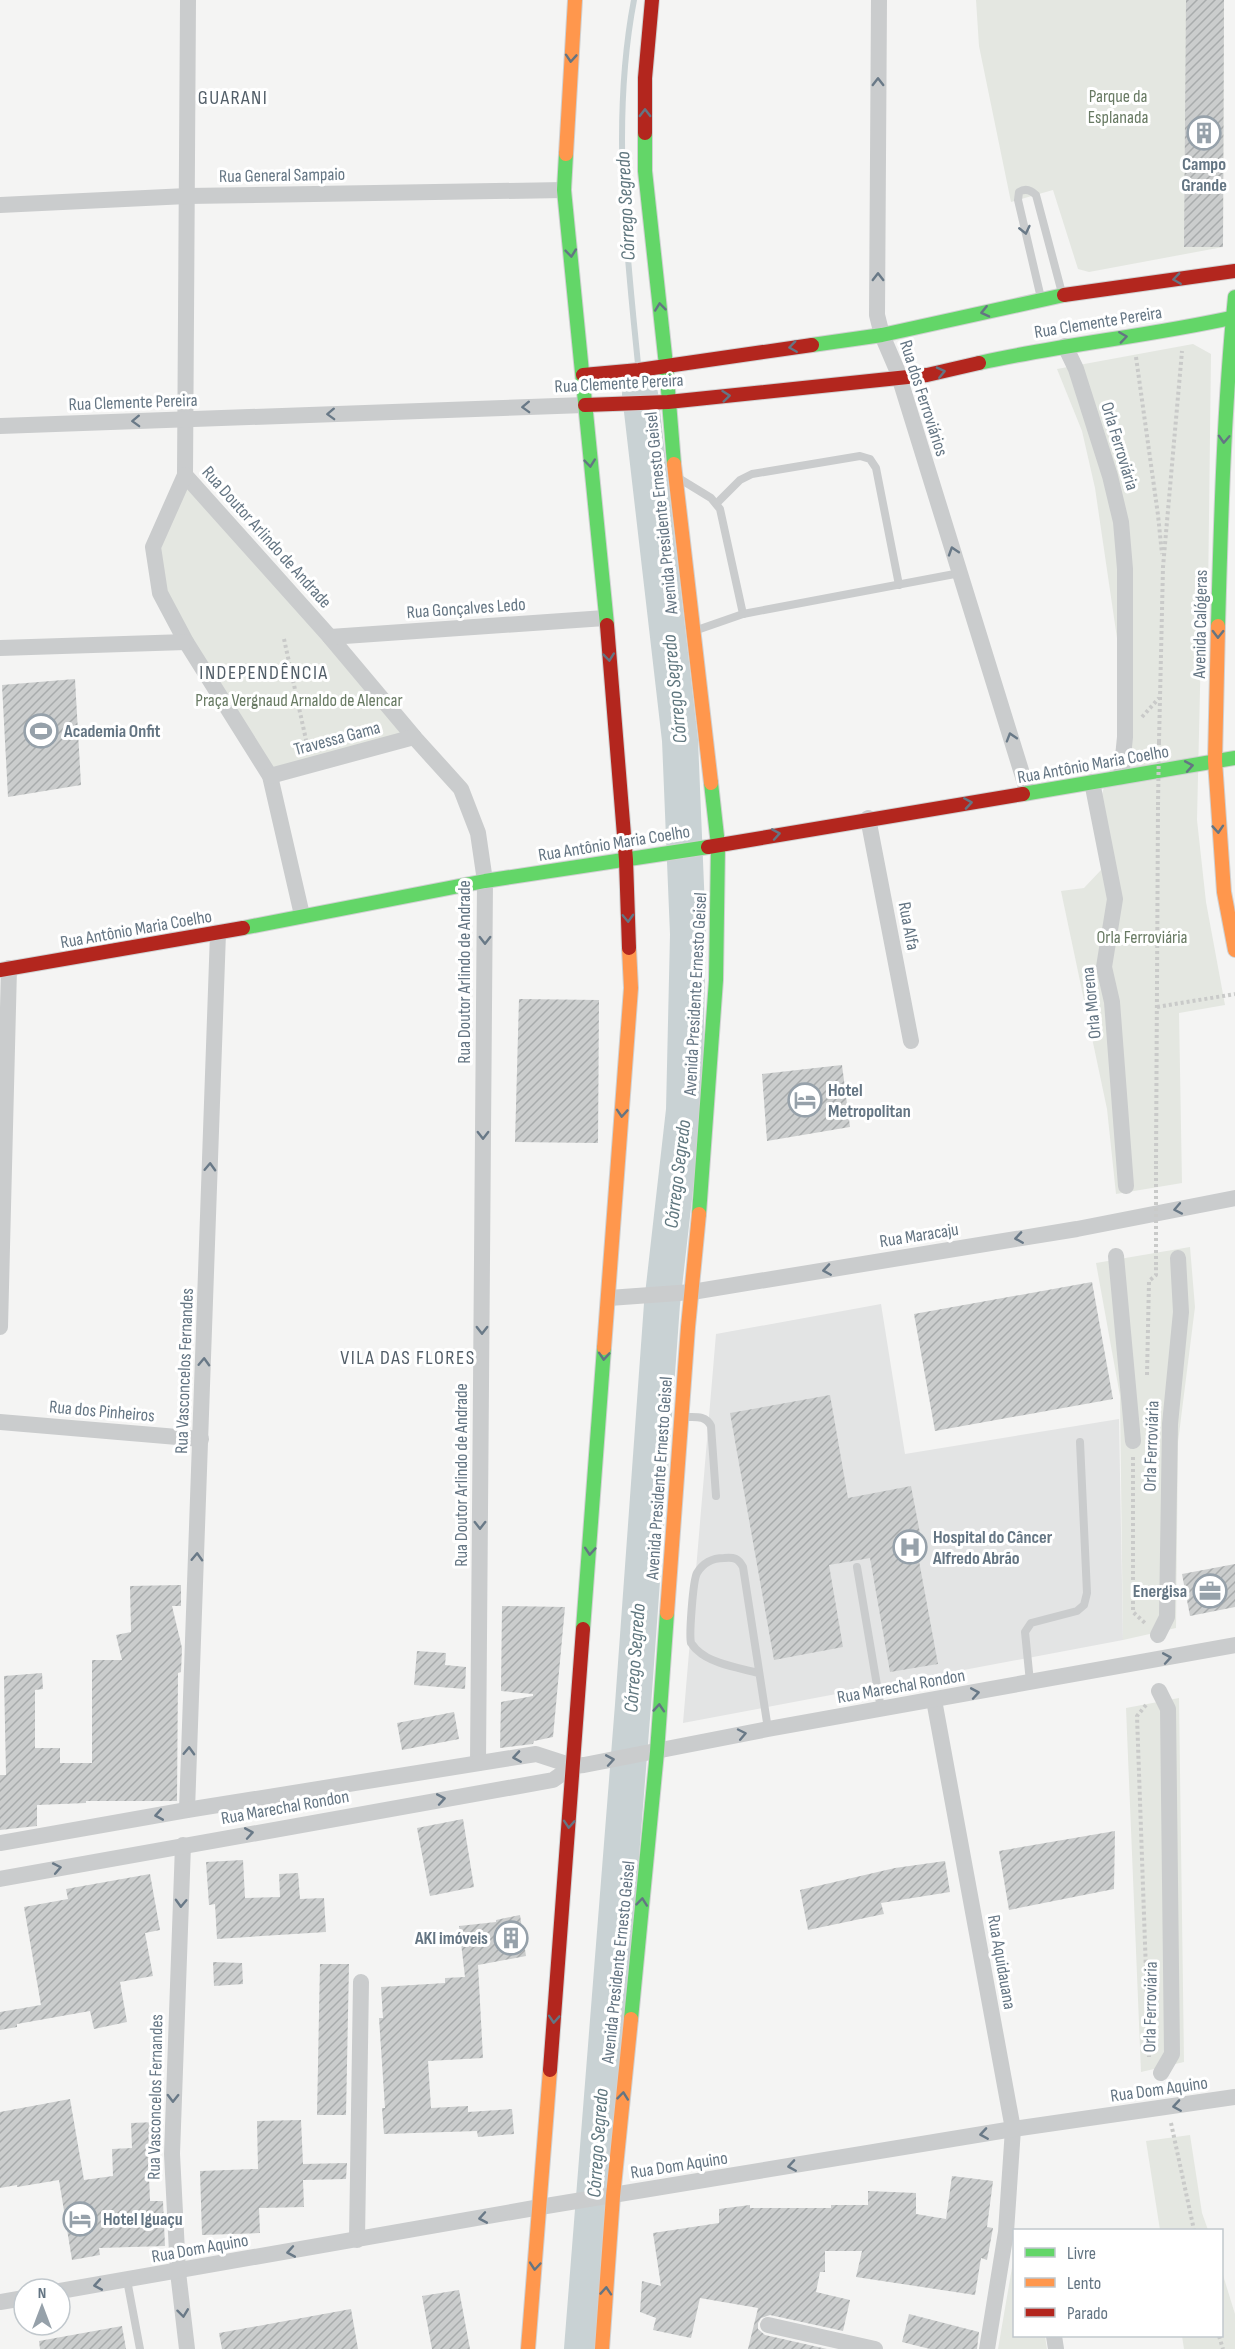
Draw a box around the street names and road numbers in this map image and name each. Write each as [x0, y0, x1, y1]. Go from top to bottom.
street label: Rua General Sampaio [219, 164, 345, 187]
street label: Rua Clemente Pereira [1033, 302, 1164, 343]
street label: Rua dos Ferroviários [895, 337, 952, 459]
street label: Rua Clemente Pereira [554, 370, 684, 397]
street label: Rua Clemente Pereira [68, 390, 198, 415]
street label: Orla Ferroviária [1096, 400, 1143, 493]
street label: Avenida Presidente Ernesto Geisel [640, 411, 683, 616]
street label: Rua Doutor Arlindo de Andrade [197, 462, 336, 613]
street label: Avenida Calógeras [1189, 570, 1212, 680]
street label: Rua Gonçalves Ledo [406, 594, 526, 623]
street label: Travessa Gama [292, 717, 383, 760]
street label: Rua Antônio Maria Coelho [1016, 741, 1170, 788]
street label: Rua Antônio Maria Coelho [537, 821, 691, 866]
street label: Rua Doutor Arlindo de Andrade [454, 880, 475, 1064]
street label: Avenida Presidente Ernesto Geisel [680, 892, 711, 1097]
street label: Rua Alfa [894, 900, 923, 952]
street label: Rua Antônio Maria Coelho [59, 906, 213, 953]
street label: Orla Morena [1077, 966, 1106, 1040]
street label: Rua Maracaju [878, 1219, 960, 1252]
street label: Rua Vasconcelos Fernandes [171, 1288, 198, 1454]
street label: Avenida Presidente Ernesto Geisel [642, 1376, 677, 1581]
street label: Rua Doutor Arlindo de Andrade [451, 1383, 472, 1567]
street label: Rua dos Pinheiros [48, 1396, 156, 1427]
street label: Orla Ferroviária [1139, 1400, 1164, 1492]
street label: Rua Marechal Rondon [836, 1665, 967, 1708]
street label: Rua Marechal Rondon [220, 1786, 351, 1829]
street label: Avenida Presidente Ernesto Geisel [597, 1860, 640, 2065]
street label: Rua Aquidauana [983, 1913, 1020, 2011]
street label: Orla Ferroviária [1139, 1961, 1162, 2053]
street label: Rua Vasconcelos Fernandes [144, 2014, 167, 2180]
street label: Rua Dom Aquino [1109, 2072, 1209, 2107]
street label: Rua Dom Aquino [629, 2147, 729, 2184]
street label: Rua Dom Aquino [150, 2230, 250, 2267]

